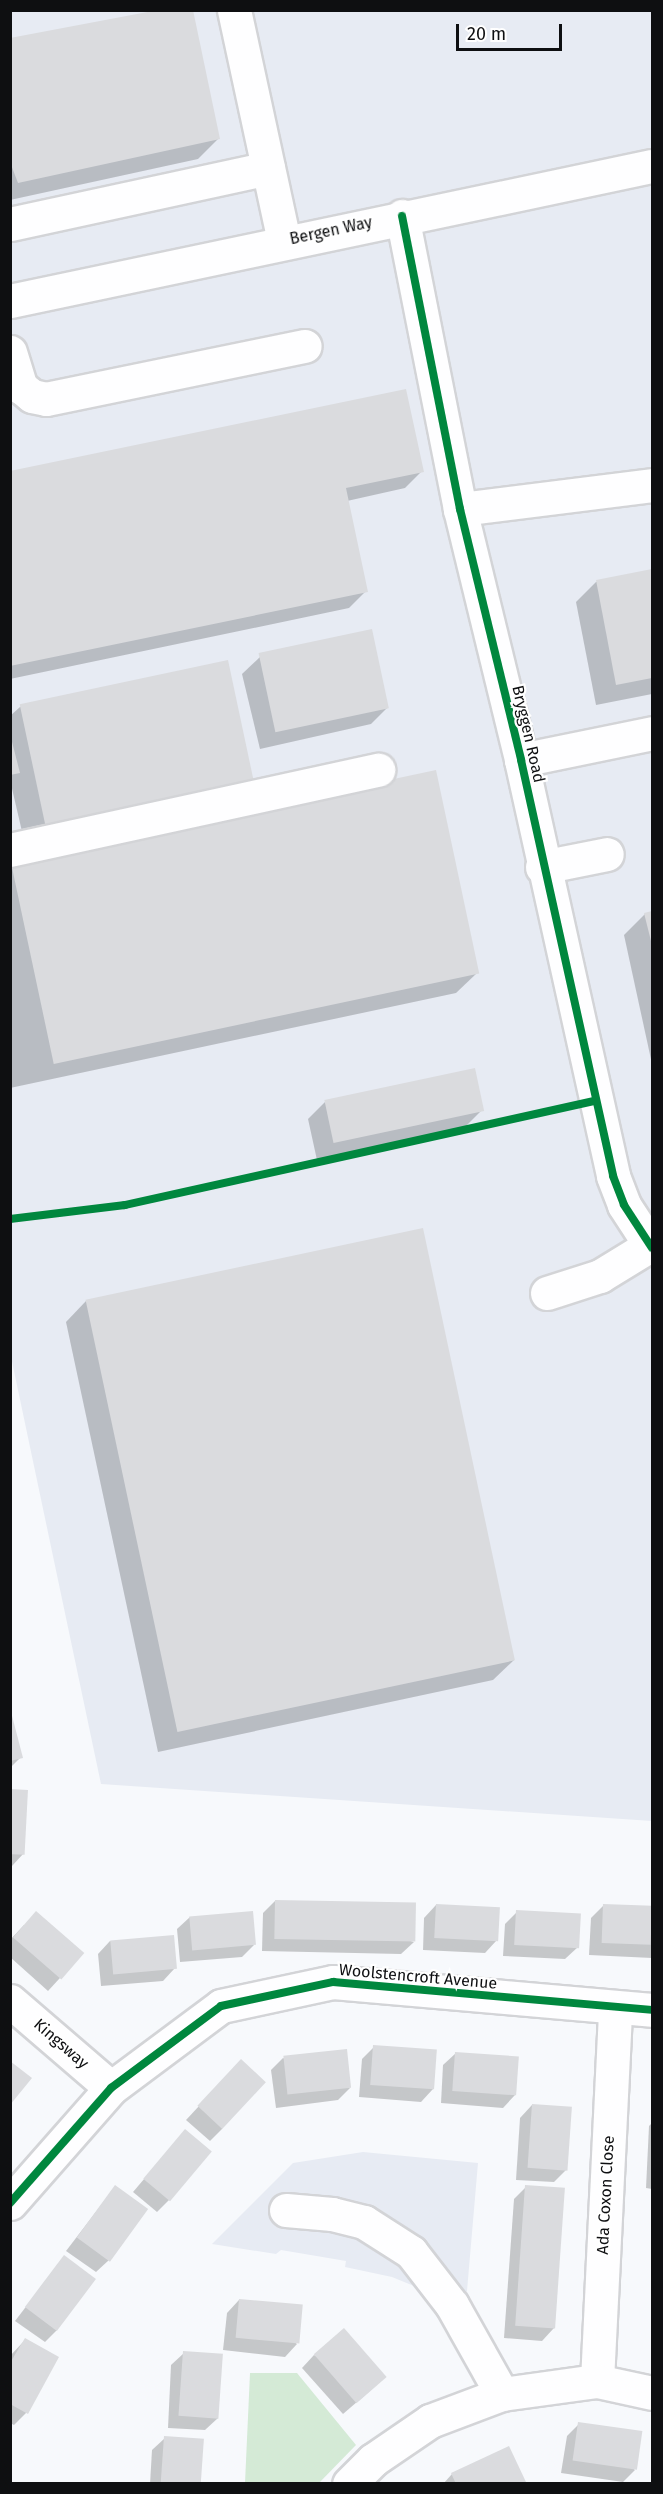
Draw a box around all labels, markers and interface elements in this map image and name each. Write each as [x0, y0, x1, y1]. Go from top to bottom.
scale bar [459, 12, 566, 50]
text: 20 m [467, 23, 506, 45]
street label: Bergen Way [288, 213, 374, 249]
street label: Bryggen Road [507, 683, 549, 785]
street label: Woolstencroft Avenue [338, 1961, 498, 1993]
street label: Kingsway [30, 2015, 92, 2073]
street label: Ada Coxon Close [593, 2135, 619, 2255]

